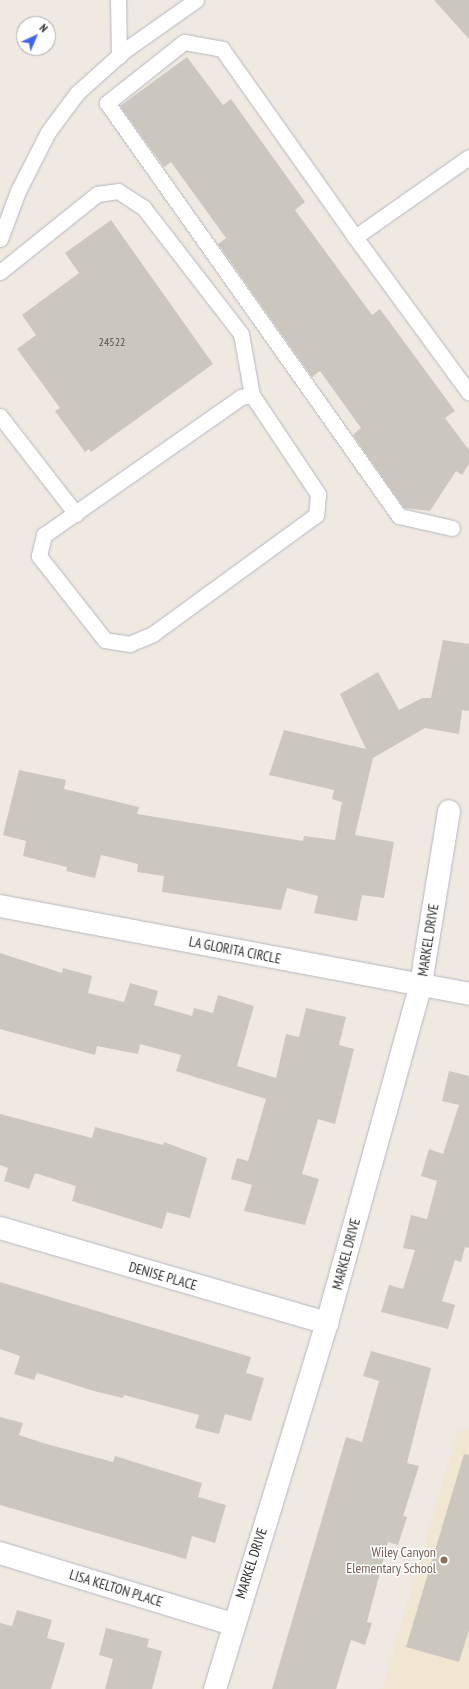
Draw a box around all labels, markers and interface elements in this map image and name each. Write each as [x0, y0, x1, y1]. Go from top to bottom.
north arrow [16, 16, 56, 56]
text: N [37, 21, 51, 35]
house number: 24522 [99, 335, 125, 349]
street label: MARKEL DRIVE [414, 902, 442, 978]
street label: LA GLORITA CIRCLE [187, 933, 283, 967]
street label: MARKEL DRIVE [328, 1216, 364, 1292]
street label: DENISE PLACE [127, 1258, 199, 1294]
street label: MARKEL DRIVE [232, 1525, 270, 1601]
place label: Wiley Canyon Elementary School [346, 1544, 436, 1576]
marker: Wiley Canyon Elementary School [439, 1555, 449, 1565]
street label: LISA KELTON PLACE [67, 1566, 165, 1610]

